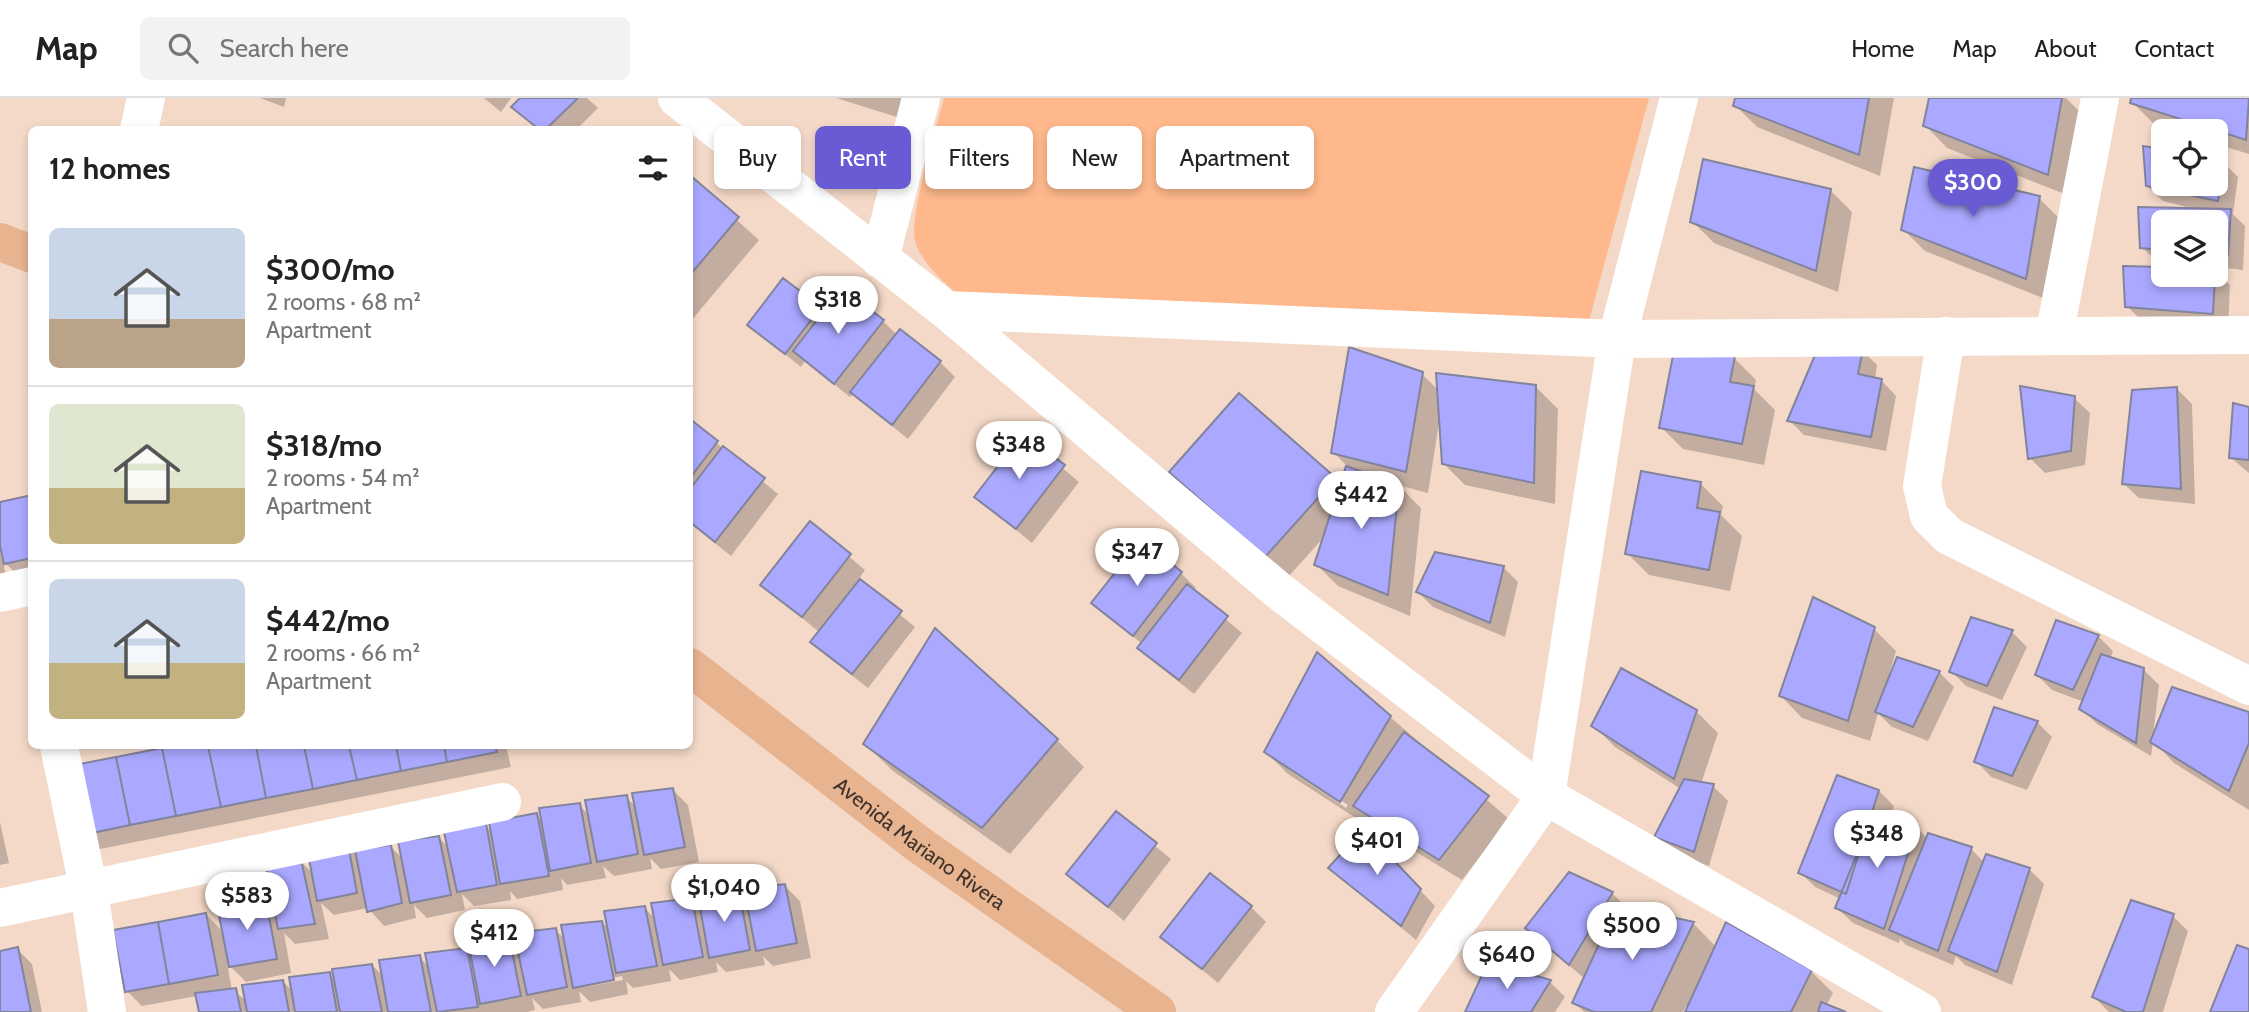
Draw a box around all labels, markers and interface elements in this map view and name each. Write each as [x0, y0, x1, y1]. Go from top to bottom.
search box [140, 17, 630, 80]
text: Map [35, 28, 98, 68]
icon: search [164, 29, 202, 67]
text: Search here [220, 32, 349, 64]
text: Home [1851, 34, 1914, 63]
text: Map [1952, 34, 1997, 63]
text: About [2035, 34, 2097, 63]
text: Contact [2135, 34, 2214, 63]
map controls [2151, 119, 2228, 287]
button: locate [2151, 119, 2228, 196]
chip: Buy [714, 126, 801, 189]
chip: Rent [815, 126, 911, 189]
chip: Filters [925, 126, 1033, 189]
chip: New [1047, 126, 1142, 189]
chip: Apartment [1156, 126, 1314, 189]
icon: filters [634, 149, 672, 187]
text: 12 homes [49, 150, 171, 187]
pin: $300 [1932, 159, 2014, 219]
text: $300 [1944, 168, 2002, 196]
button: layers [2151, 210, 2228, 287]
text: $300/mo [266, 251, 395, 288]
icon: home [105, 256, 189, 340]
pin: $318 [797, 276, 879, 336]
text: $318 [814, 285, 862, 313]
text: 2 rooms · 68 m² [266, 288, 421, 316]
text: Apartment [266, 316, 371, 344]
pin: $348 [978, 422, 1060, 481]
text: $318/mo [266, 427, 382, 464]
text: $348 [992, 430, 1046, 458]
icon: home [105, 432, 189, 516]
text: 2 rooms · 54 m² [266, 464, 420, 492]
pin: $442 [1320, 472, 1402, 531]
text: $442 [1334, 480, 1388, 508]
text: Apartment [266, 492, 371, 520]
pin: $347 [1096, 528, 1178, 588]
text: $347 [1111, 537, 1163, 565]
text: $442/mo [266, 602, 390, 639]
icon: home [105, 607, 189, 691]
text: 2 rooms · 66 m² [266, 639, 420, 667]
text: Apartment [266, 667, 371, 695]
street label: Avenida Mariano Rivera [830, 772, 1011, 914]
pin: $348 [1836, 810, 1918, 870]
pin: $401 [1336, 818, 1418, 877]
text: $348 [1850, 819, 1904, 847]
text: $401 [1351, 826, 1403, 854]
pin: $1,040 [667, 864, 781, 924]
pin: $583 [206, 872, 288, 932]
text: $1,040 [687, 873, 761, 901]
text: $583 [221, 881, 273, 909]
pin: $500 [1591, 902, 1673, 962]
pin: $412 [453, 910, 535, 969]
text: $500 [1603, 911, 1661, 939]
text: $412 [470, 918, 518, 946]
pin: $640 [1466, 932, 1548, 991]
text: $640 [1479, 940, 1535, 968]

